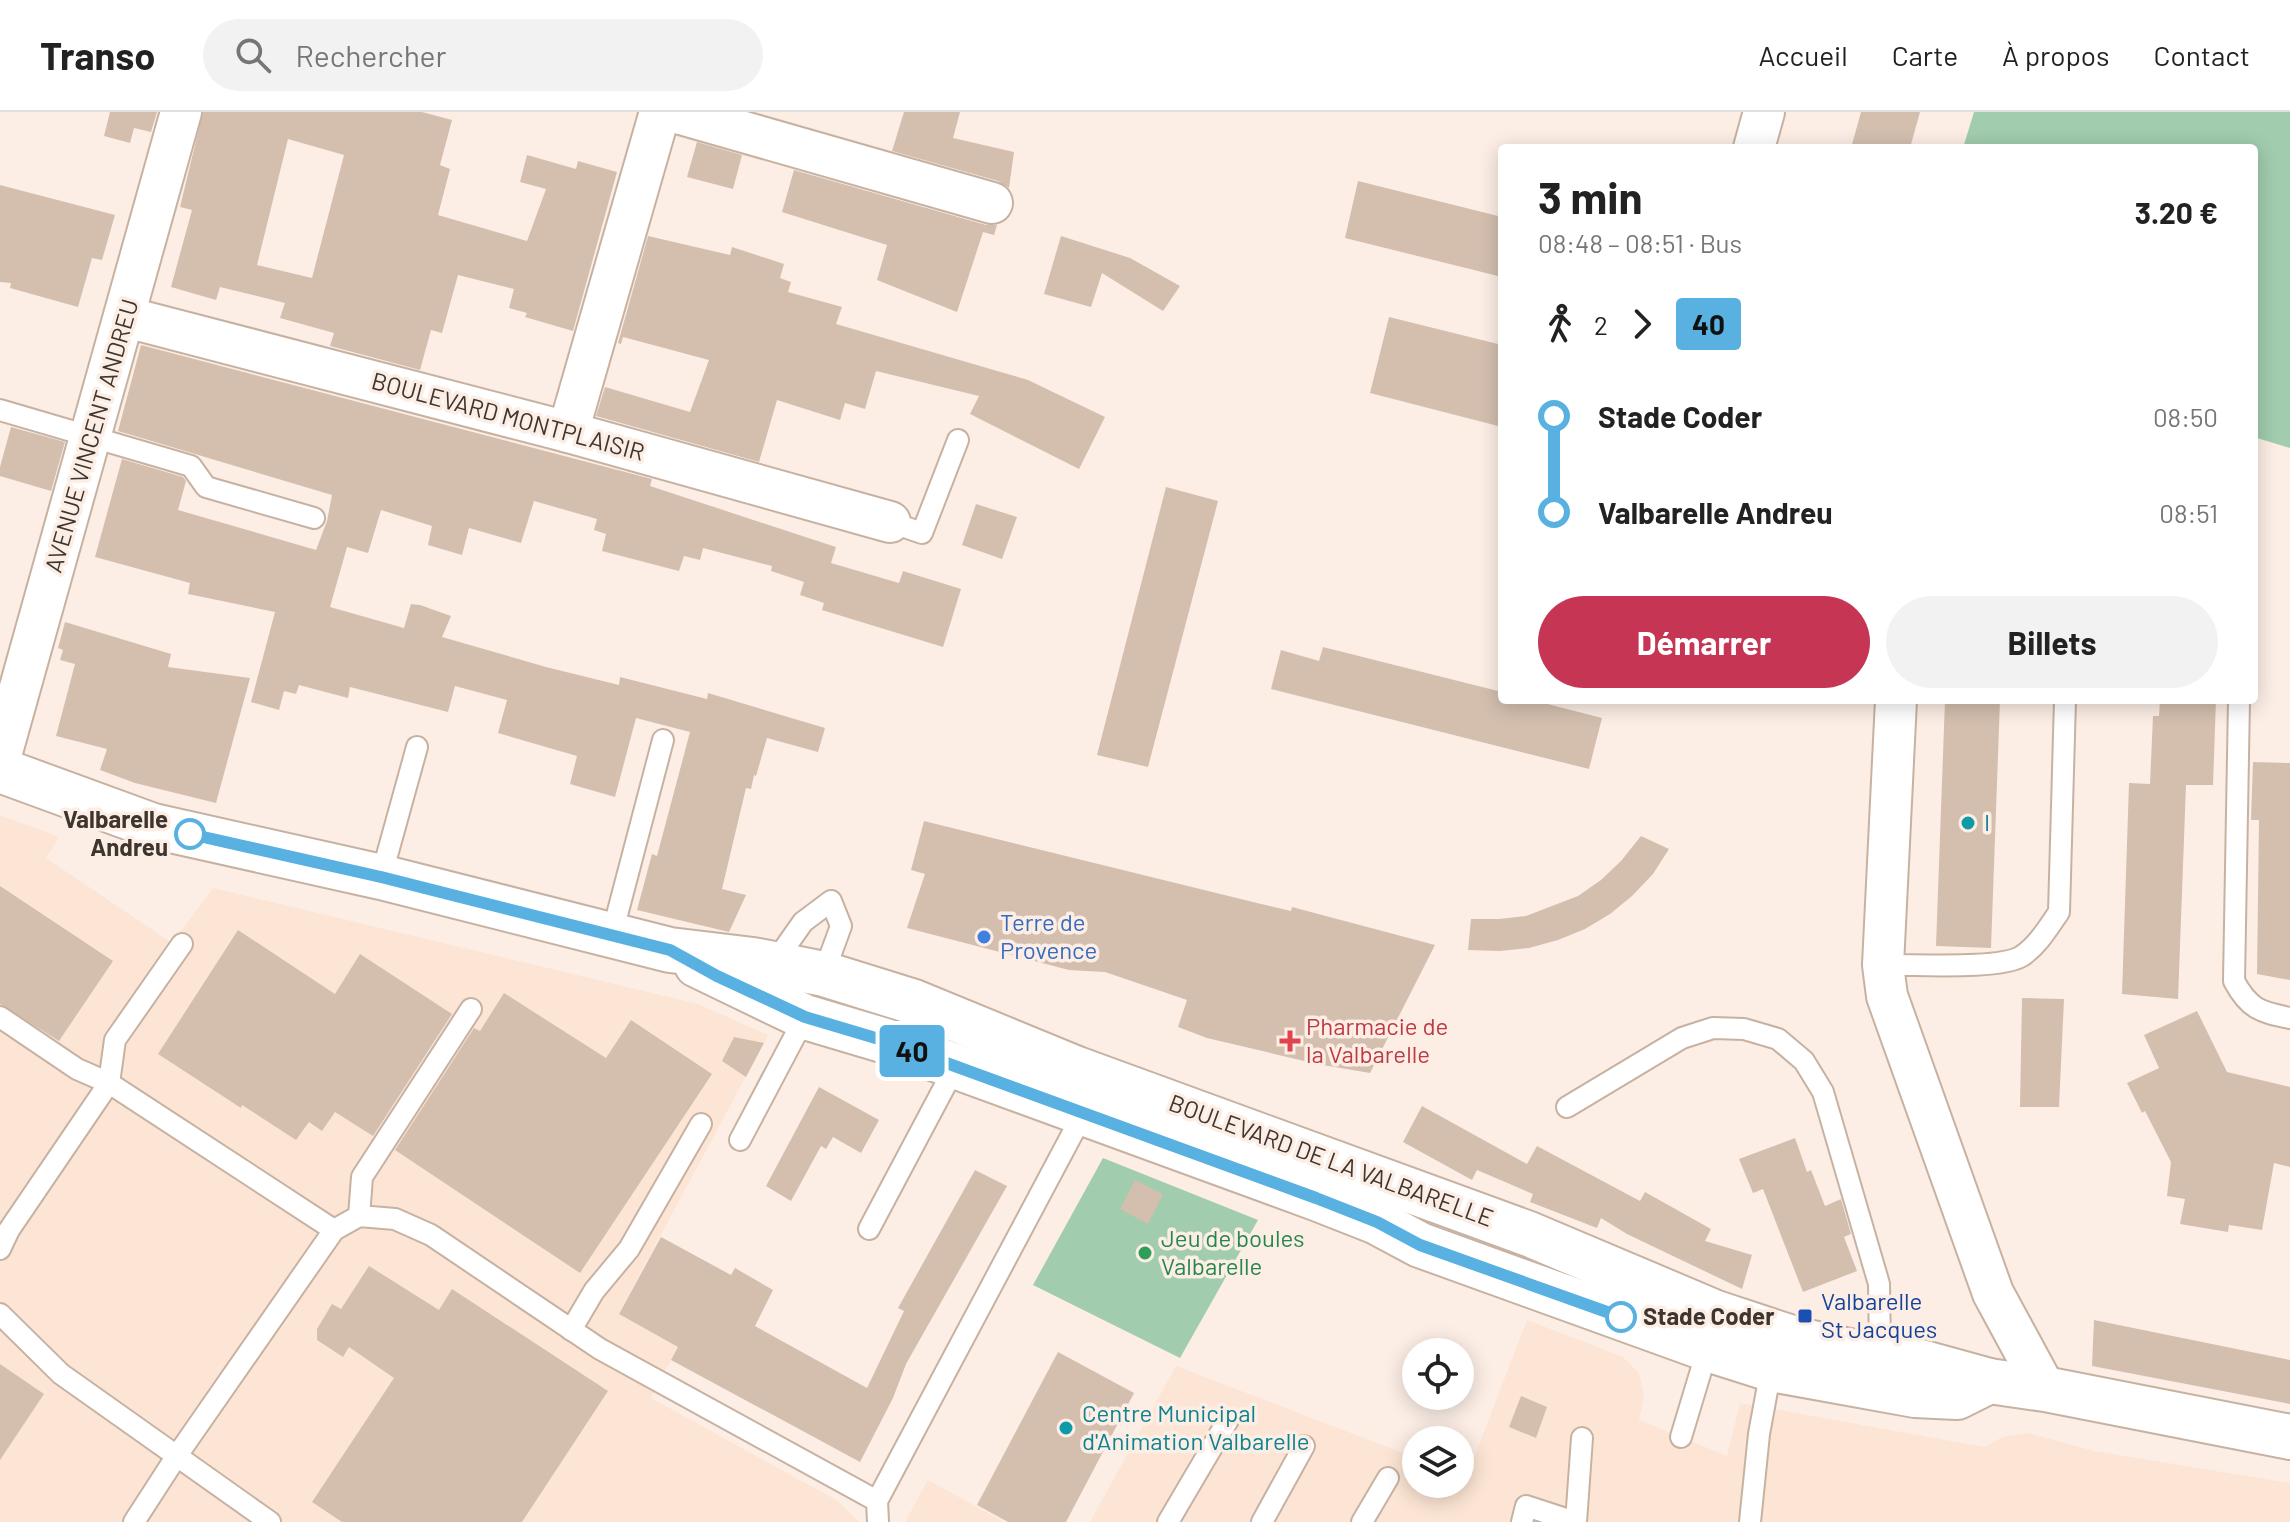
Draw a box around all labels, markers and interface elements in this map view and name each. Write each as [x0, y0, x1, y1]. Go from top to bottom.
search box [203, 19, 763, 91]
text: Transo [40, 32, 155, 78]
icon: search [231, 33, 275, 77]
text: Rechercher [295, 37, 447, 73]
text: Accueil [1758, 38, 1848, 72]
text: Carte [1892, 38, 1958, 72]
text: À propos [2002, 38, 2109, 72]
text: Contact [2153, 38, 2250, 72]
text: 3 min [1538, 170, 1643, 223]
text: 3.20 € [2135, 194, 2218, 230]
text: 08:48 – 08:51 · Bus [1538, 227, 1742, 258]
street label: AVENUE VINCENT ANDREU [38, 295, 144, 576]
icon: walk [1538, 302, 1582, 346]
icon: forward [1620, 302, 1664, 346]
text: 40 [1692, 307, 1725, 341]
text: 2 [1594, 309, 1608, 340]
street label: BOULEVARD MONTPLAISIR [369, 365, 648, 466]
text: Stade Coder [1598, 398, 1762, 434]
text: 08:50 [2153, 401, 2218, 432]
text: Valbarelle Andreu [1598, 494, 1833, 530]
text: 08:51 [2159, 497, 2218, 528]
button: Démarrer [1538, 596, 1870, 688]
button: Billets [1886, 596, 2218, 688]
place label: Valbarelle Andreu [63, 804, 168, 861]
place label: I [1984, 807, 1990, 836]
marker: I [1959, 814, 1977, 832]
marker: Valbarelle Andreu [175, 819, 205, 849]
place label: Terre de Provence [1000, 907, 1097, 964]
marker: Terre de Provence [975, 928, 993, 946]
place label: Pharmacie de la Valbarelle [1306, 1011, 1448, 1068]
line badge: 40 [876, 1025, 948, 1077]
marker: Pharmacie de la Valbarelle [1281, 1032, 1299, 1050]
text: 40 [896, 1034, 928, 1068]
street label: BOULEVARD DE LA VALBARELLE [1165, 1087, 1498, 1232]
place label: Jeu de boules Valbarelle [1161, 1223, 1305, 1280]
marker: Jeu de boules Valbarelle [1136, 1244, 1154, 1262]
place label: Valbarelle St Jacques [1821, 1286, 1937, 1343]
place label: Stade Coder [1643, 1301, 1774, 1330]
marker: Stade Coder [1606, 1302, 1636, 1332]
marker: Valbarelle St Jacques [1796, 1307, 1814, 1325]
map controls [1402, 1338, 1474, 1498]
button: locate [1402, 1338, 1474, 1410]
place label: Centre Municipal d'Animation Valbarelle [1082, 1398, 1310, 1455]
marker: Centre Municipal d'Animation Valbarelle [1057, 1419, 1075, 1437]
button: layers [1402, 1426, 1474, 1498]

